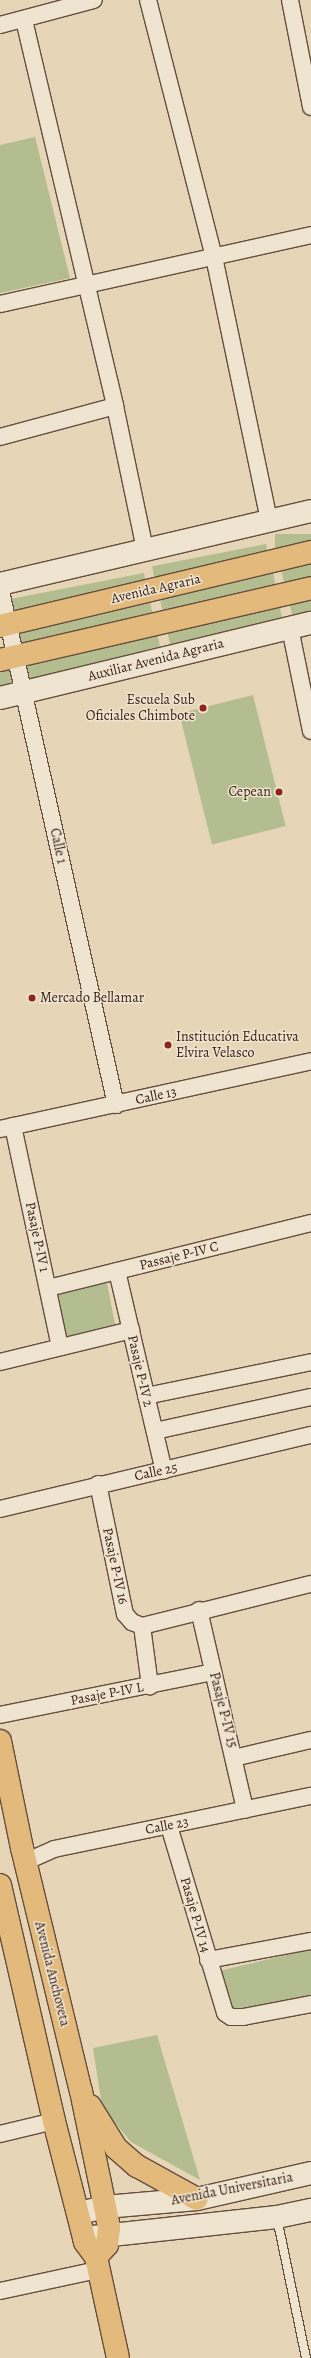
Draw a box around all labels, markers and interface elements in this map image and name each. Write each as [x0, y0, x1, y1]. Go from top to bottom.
street label: Avenida Agraria [110, 571, 202, 607]
street label: Auxiliar Avenida Agraria [86, 635, 226, 685]
place label: Escuela Sub Oficiales Chimbote [86, 692, 195, 724]
marker: Escuela Sub Oficiales Chimbote [198, 703, 208, 713]
place label: Cepean [228, 784, 271, 800]
marker: Cepean [274, 787, 284, 797]
street label: Calle 1 [46, 827, 70, 865]
place label: Mercado Bellamar [40, 990, 144, 1006]
marker: Mercado Bellamar [27, 993, 37, 1003]
place label: Institución Educativa Elvira Velasco [176, 1029, 299, 1062]
marker: Institución Educativa Elvira Velasco [163, 1040, 173, 1050]
street label: Calle 13 [134, 1083, 178, 1109]
street label: Pasaje P-IV 1 [21, 1200, 53, 1274]
street label: Passaje P-IV C [138, 1238, 220, 1274]
street label: Pasaje P-IV 2 [124, 1333, 156, 1409]
street label: Calle 25 [133, 1459, 179, 1485]
street label: Pasaje P-IV 16 [99, 1526, 131, 1606]
street label: Pasaje P-IV 15 [205, 1670, 241, 1750]
street label: Pasaje P-IV L [69, 1679, 145, 1709]
street label: Calle 23 [144, 1814, 190, 1838]
street label: Pasaje P-IV 14 [176, 1875, 214, 1955]
street label: Avenida Anchoveta [31, 1920, 73, 2028]
street label: Avenida Universitaria [170, 2169, 294, 2209]

